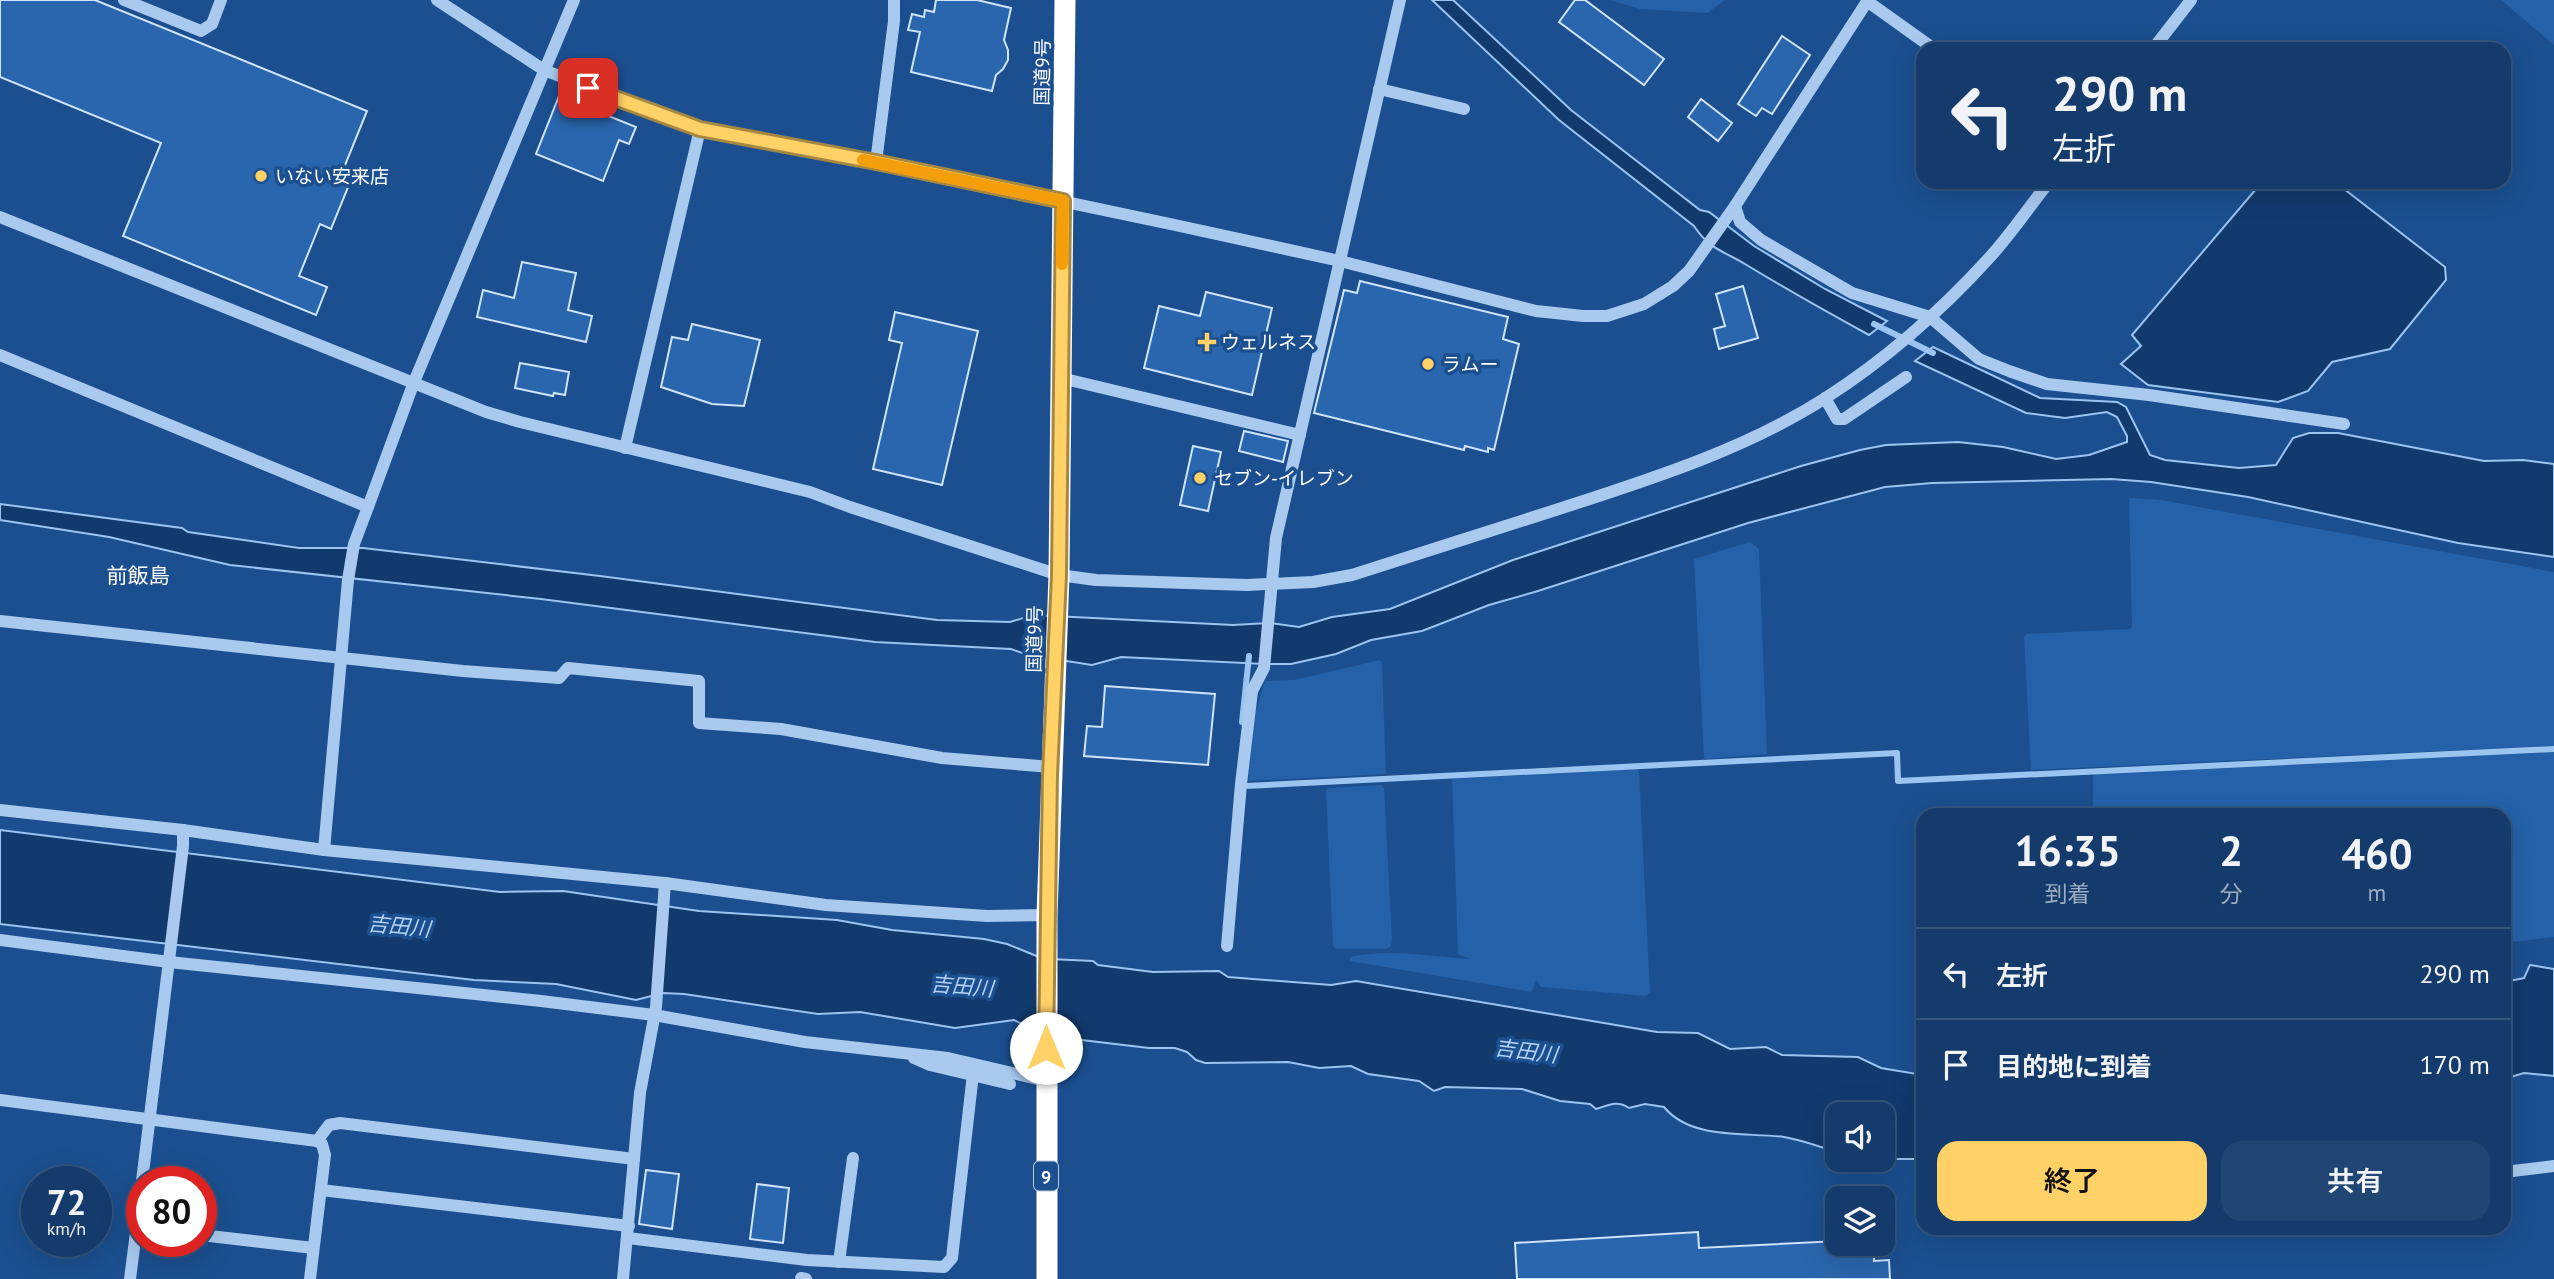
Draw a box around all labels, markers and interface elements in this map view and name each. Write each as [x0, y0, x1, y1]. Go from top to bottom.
street label: 国道9号 [1029, 38, 1055, 106]
pin [558, 58, 618, 118]
text: 290 m [2052, 61, 2187, 125]
icon: arrive [569, 69, 607, 107]
icon: left [1937, 70, 2028, 161]
text: 左折 [2052, 127, 2116, 169]
place label: いない安来店 [275, 164, 389, 188]
marker: いない安来店 [253, 168, 269, 184]
place label: ウェルネス [1221, 330, 1316, 354]
marker: ウェルネス [1199, 334, 1215, 350]
place label: ラムー [1442, 352, 1498, 376]
marker: ラムー [1420, 356, 1436, 372]
place label: セブン-イレブン [1214, 466, 1354, 490]
marker: セブン-イレブン [1192, 470, 1208, 486]
district label: 前飯島 [107, 562, 170, 589]
street label: 国道9号 [1021, 605, 1047, 673]
text: 16:35 [2014, 823, 2121, 878]
text: 2 [2219, 823, 2243, 878]
text: 460 [2341, 826, 2413, 881]
text: m [2368, 878, 2386, 907]
text: 到着 [2045, 879, 2091, 908]
text: 分 [2220, 879, 2243, 908]
water label: 吉田川 [366, 909, 434, 943]
icon: left [1937, 955, 1975, 993]
text: 290 m [2419, 957, 2490, 990]
text: 左折 [1996, 959, 2048, 992]
water label: 吉田川 [929, 970, 997, 1002]
position arrow [1009, 1011, 1083, 1085]
water label: 吉田川 [1493, 1034, 1561, 1068]
icon: arrive [1937, 1046, 1975, 1084]
text: 170 m [2419, 1048, 2490, 1081]
text: 目的地に到着 [1996, 1050, 2152, 1083]
map controls [1825, 1102, 1895, 1256]
button: sound [1825, 1102, 1895, 1172]
button: 終了 [1937, 1141, 2207, 1221]
button: 共有 [2221, 1141, 2490, 1221]
road number: 9 [1034, 1162, 1058, 1190]
speed limit sign: 80 [126, 1166, 217, 1257]
text: 72 [47, 1179, 86, 1225]
button: layers [1825, 1186, 1895, 1256]
text: km/h [47, 1217, 86, 1240]

